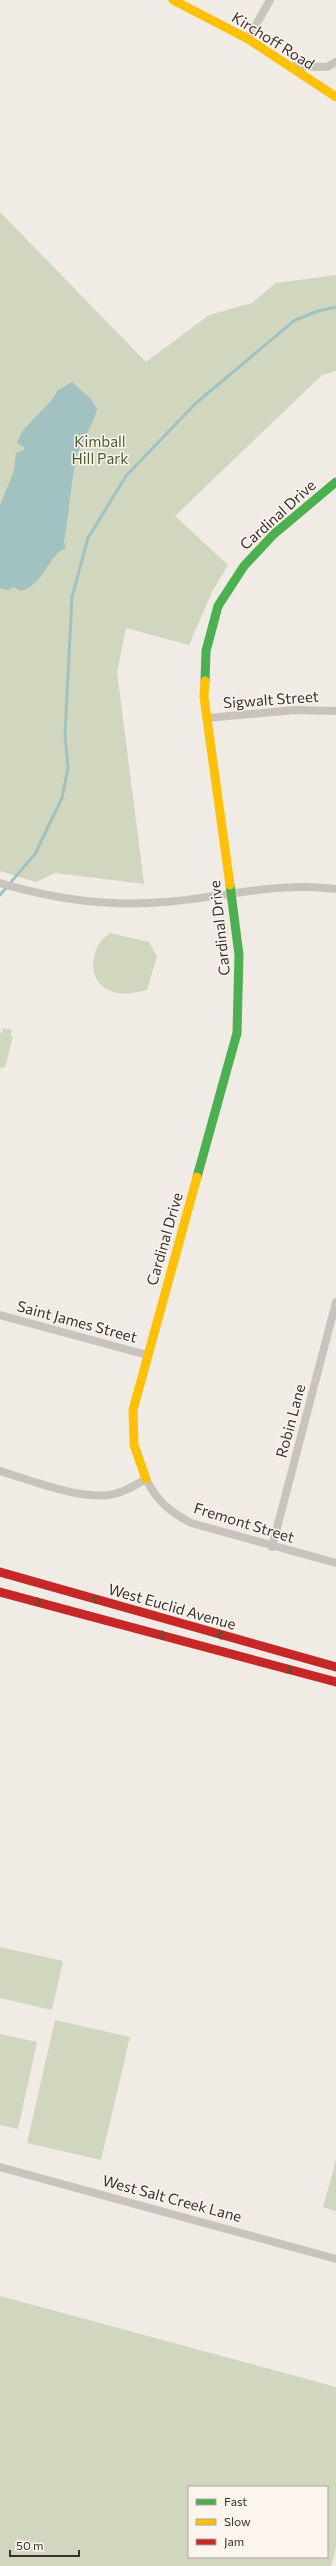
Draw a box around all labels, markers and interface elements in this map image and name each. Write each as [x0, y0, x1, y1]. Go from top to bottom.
street label: Kirchoff Road [229, 8, 318, 73]
park label: Kimball Hill Park [72, 432, 128, 467]
street label: Cardinal Drive [236, 475, 319, 553]
street label: Sigwalt Street [223, 687, 319, 711]
street label: Cardinal Drive [205, 879, 233, 977]
street label: Cardinal Drive [142, 1190, 186, 1287]
street label: Saint James Street [15, 1296, 139, 1346]
street label: Robin Lane [272, 1382, 309, 1460]
street label: Fremont Street [192, 1498, 297, 1546]
street label: West Euclid Avenue [106, 1579, 238, 1633]
one-way arrow [92, 1595, 99, 1604]
one-way arrow [35, 1597, 41, 1605]
one-way arrow [160, 1630, 167, 1639]
one-way arrow [217, 1631, 224, 1640]
one-way arrow [285, 1665, 292, 1674]
street label: West Salt Creek Lane [101, 2171, 244, 2225]
legend [188, 2486, 328, 2558]
text: Fast [224, 2494, 247, 2508]
text: Slow [224, 2514, 251, 2528]
scale bar [10, 2532, 79, 2558]
text: Jam [224, 2534, 244, 2549]
text: 50 m [16, 2538, 44, 2552]

